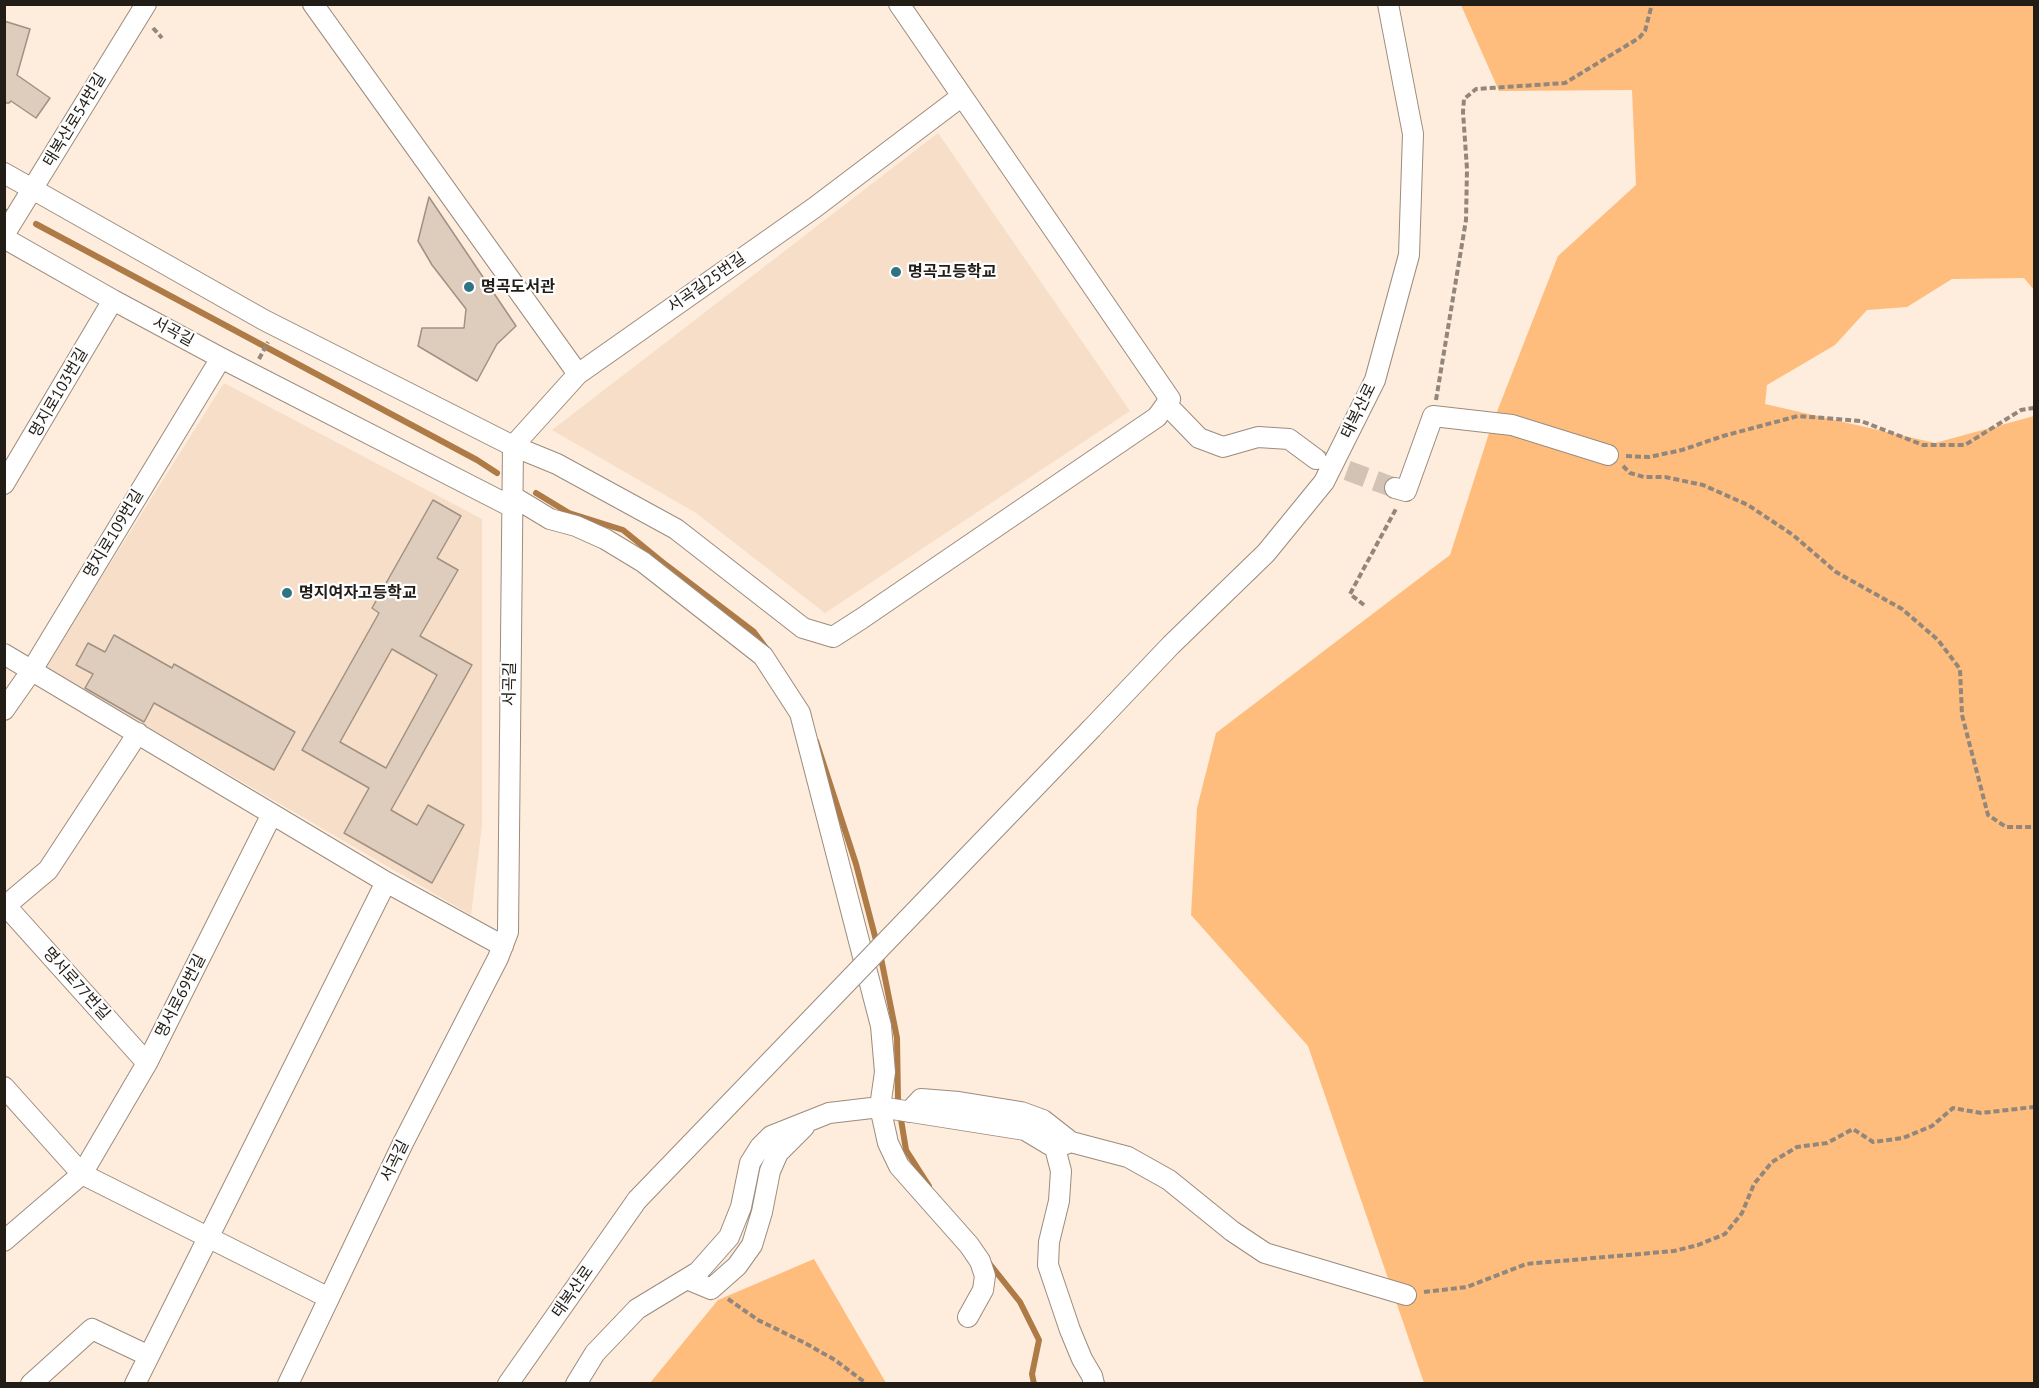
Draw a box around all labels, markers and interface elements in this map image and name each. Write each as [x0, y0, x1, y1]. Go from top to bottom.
street label: 태복산로54번길 [40, 70, 110, 170]
street label: 서곡길25번길 [664, 249, 750, 317]
place label: 명곡고등학교 [908, 262, 996, 282]
marker: 명곡고등학교 [889, 265, 903, 279]
place label: 명곡도서관 [481, 277, 555, 297]
marker: 명곡도서관 [462, 280, 476, 294]
street label: 서곡길 [149, 313, 197, 351]
street label: 명지로103번길 [26, 345, 92, 441]
street label: 태복산로 [1337, 380, 1381, 442]
street label: 명지로109번길 [80, 486, 148, 582]
place label: 명지여자고등학교 [299, 583, 417, 603]
marker: 명지여자고등학교 [280, 586, 294, 600]
street label: 서곡길 [500, 662, 520, 706]
street label: 명서로77번길 [38, 944, 114, 1024]
street label: 명서로69번길 [152, 951, 210, 1041]
street label: 서곡길 [377, 1137, 413, 1185]
street label: 태복산로 [548, 1262, 598, 1322]

